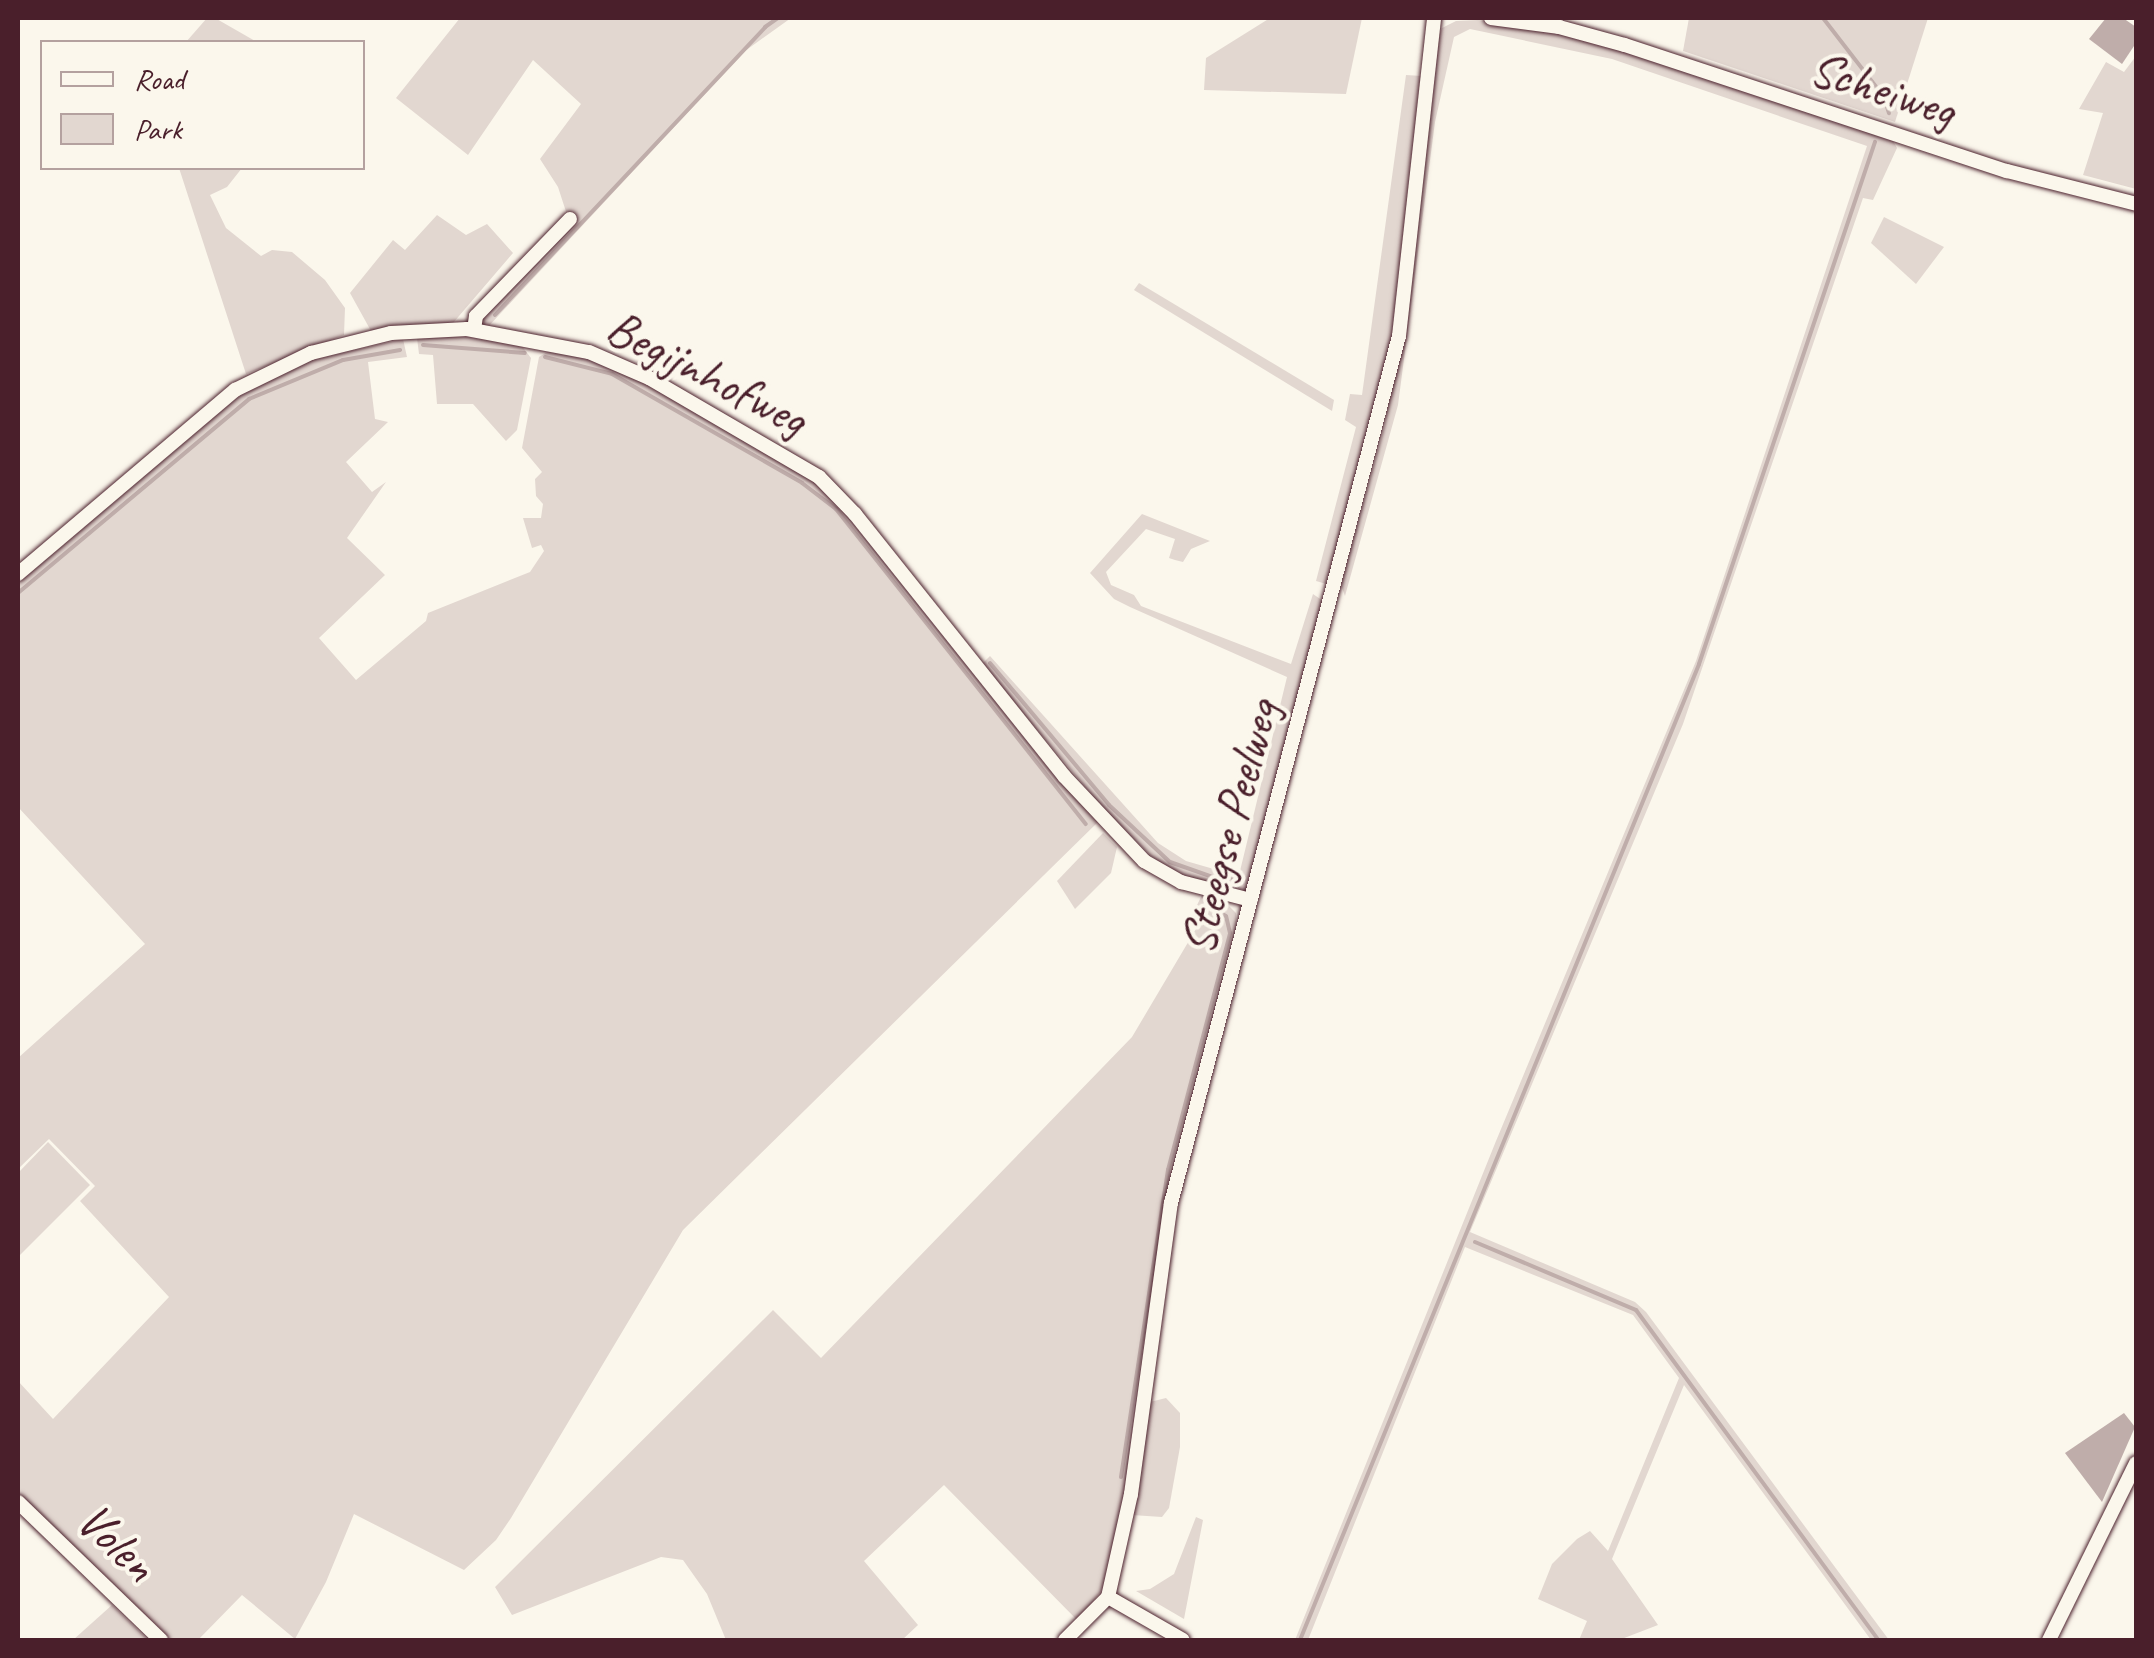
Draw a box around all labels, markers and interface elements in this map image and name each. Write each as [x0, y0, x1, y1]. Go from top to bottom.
street label: Scheiweg [1803, 37, 1963, 141]
legend [40, 40, 365, 170]
text: Road [134, 60, 184, 98]
text: Park [134, 110, 182, 148]
street label: Begijnhofweg [597, 297, 817, 449]
street label: Steegse Peelweg [1166, 693, 1292, 961]
street label: Volen [65, 1490, 169, 1594]

